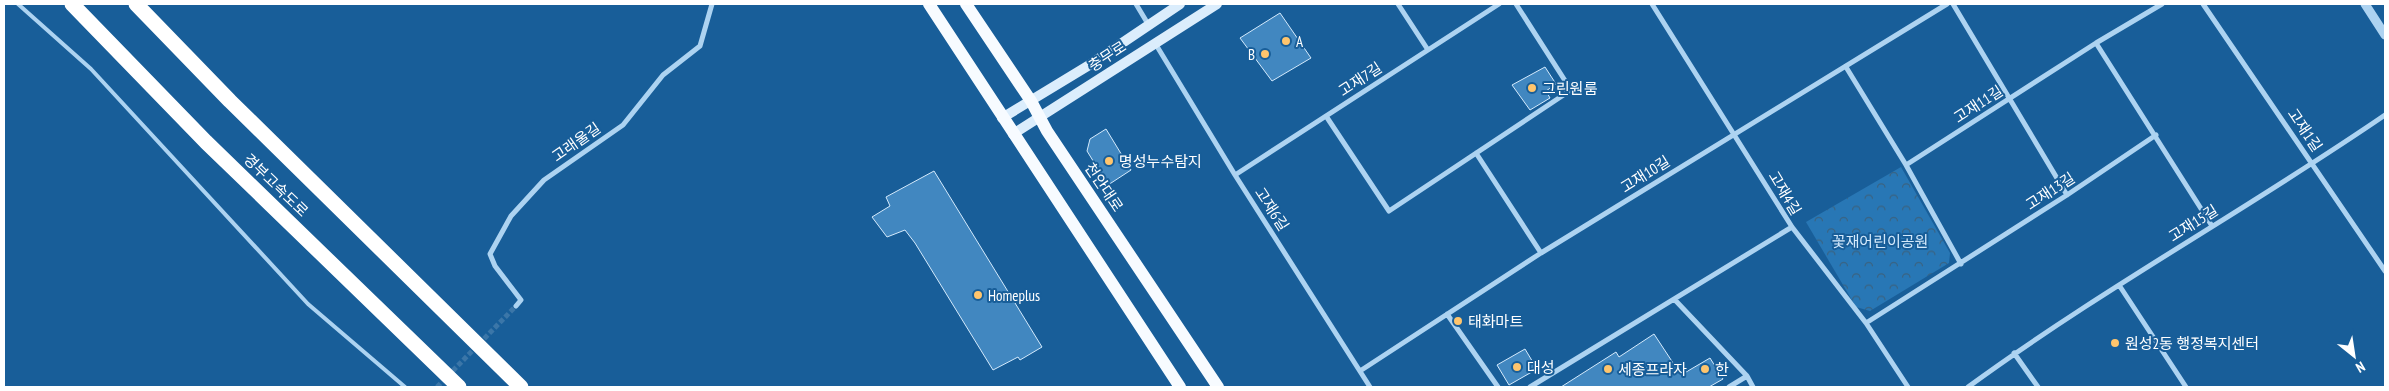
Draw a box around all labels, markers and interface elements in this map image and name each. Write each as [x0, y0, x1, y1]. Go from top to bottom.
place label: A [1296, 32, 1304, 51]
marker: A [1280, 35, 1292, 47]
street label: 충무로 [1084, 37, 1130, 75]
place label: B [1248, 45, 1255, 64]
marker: B [1259, 48, 1271, 60]
street label: 고재7길 [1335, 58, 1385, 100]
place label: 그린원룸 [1542, 79, 1597, 98]
street label: 고재11길 [1950, 81, 2006, 127]
marker: 그린원룸 [1526, 82, 1538, 94]
street label: 고재1길 [2284, 105, 2326, 155]
street label: 고래울길 [548, 118, 604, 166]
street label: 경부고속도로 [240, 149, 312, 221]
street label: 고재10길 [1617, 151, 1673, 197]
place label: 명성누수탐지 [1119, 152, 1202, 171]
marker: 명성누수탐지 [1103, 155, 1115, 167]
street label: 천안대로 [1081, 159, 1127, 215]
street label: 고재4길 [1764, 167, 1806, 219]
street label: 고재13길 [2022, 168, 2078, 214]
street label: 고재6길 [1251, 184, 1293, 234]
street label: 고재15길 [2165, 200, 2221, 246]
park label: 꽃재어린이공원 [1832, 232, 1928, 251]
place label: Homeplus [988, 286, 1040, 305]
marker: Homeplus [972, 289, 984, 301]
place label: 태화마트 [1468, 312, 1523, 331]
marker: 태화마트 [1452, 315, 1464, 327]
north arrow [2329, 331, 2379, 381]
place label: 원성2동 행정복지센터 [2125, 334, 2259, 353]
marker: 원성2동 행정복지센터 [2109, 337, 2121, 349]
place label: 대성 [1527, 358, 1555, 377]
text: N [2353, 358, 2368, 377]
place label: 세종프라자 [1618, 360, 1687, 379]
place label: 한 [1715, 360, 1729, 379]
marker: 대성 [1511, 361, 1523, 373]
marker: 세종프라자 [1602, 363, 1614, 375]
marker: 한 [1699, 363, 1711, 375]

